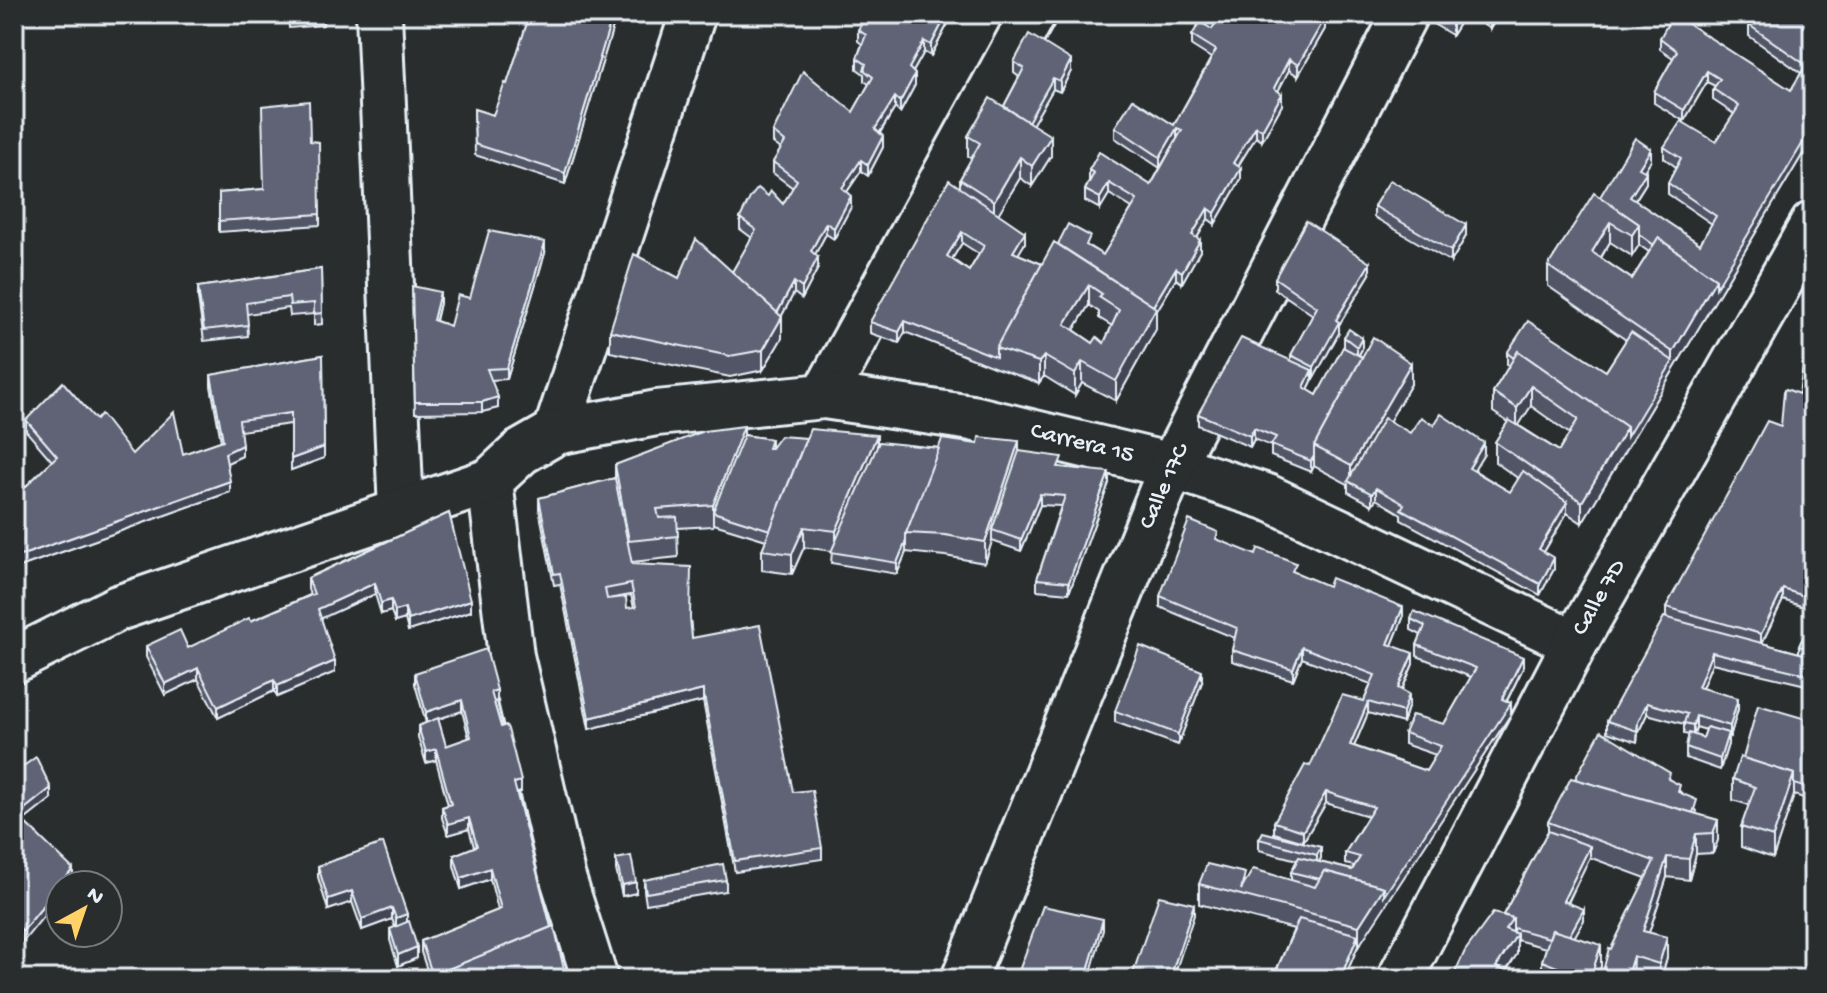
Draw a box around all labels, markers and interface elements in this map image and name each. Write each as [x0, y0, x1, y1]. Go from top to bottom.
street label: Carrera 15 [1027, 417, 1137, 471]
street label: Calle 17C [1133, 438, 1197, 534]
street label: Calle 7D [1567, 554, 1634, 641]
north arrow [44, 869, 124, 949]
text: N [80, 882, 108, 911]

